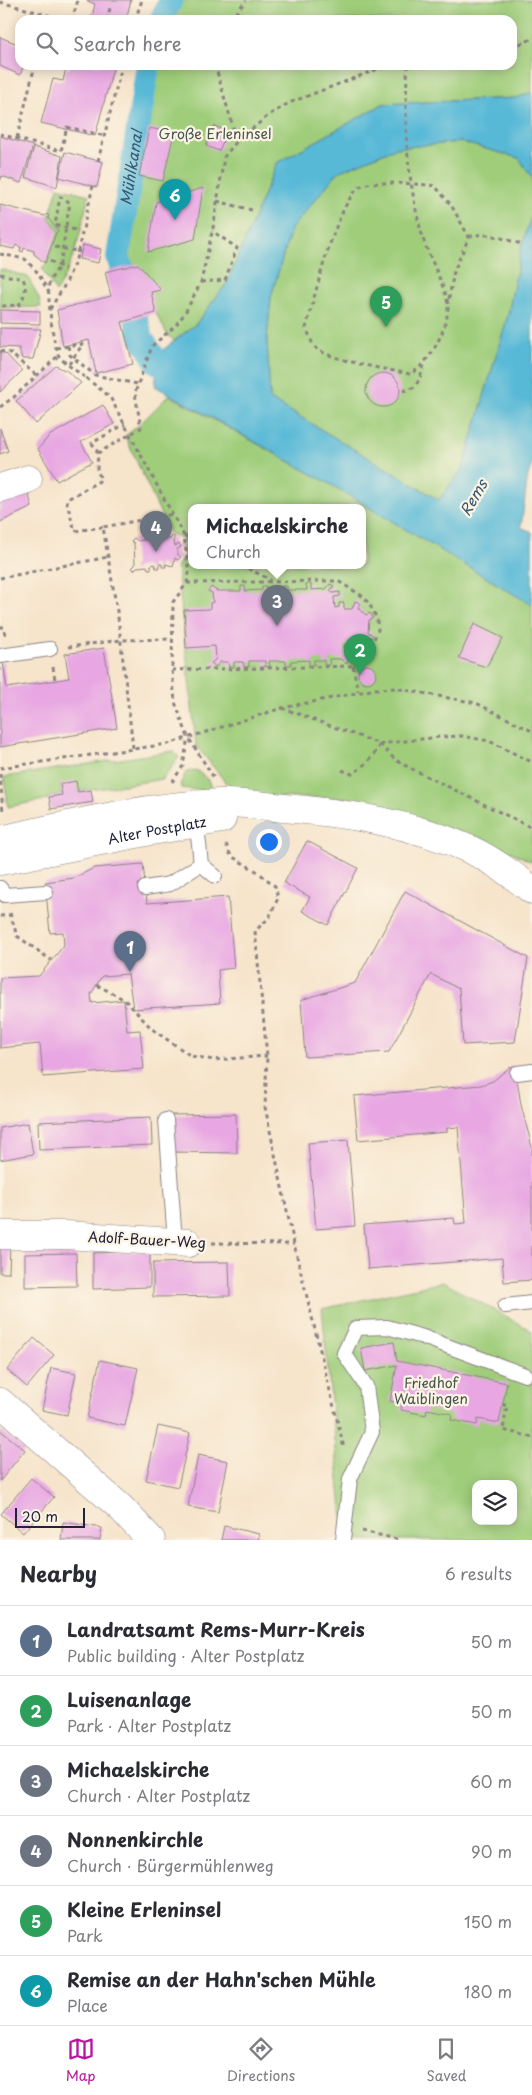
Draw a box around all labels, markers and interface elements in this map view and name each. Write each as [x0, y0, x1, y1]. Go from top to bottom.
search box [15, 15, 517, 70]
icon: search [33, 29, 61, 57]
text: Search here [73, 29, 182, 57]
park label: Große Erleninsel [158, 123, 272, 144]
water label: Mühlkanal [113, 126, 148, 207]
pin: 6 [159, 179, 191, 220]
pin: 5 [370, 286, 402, 327]
water label: Rems [453, 473, 493, 520]
popup [188, 504, 366, 569]
pin: 4 [140, 511, 172, 552]
text: Michaelskirche [206, 511, 348, 539]
text: Church [206, 539, 261, 563]
pin: 3 [261, 585, 293, 626]
pin: 2 [344, 634, 376, 675]
street label: Alter Postplatz [106, 811, 208, 849]
your location [256, 829, 282, 855]
pin: 1 [114, 931, 146, 972]
street label: Adolf-Bauer-Weg [88, 1226, 206, 1253]
park label: Friedhof Waiblingen [394, 1372, 468, 1409]
map controls [472, 1480, 517, 1525]
button: layers [472, 1480, 517, 1525]
scale bar [15, 1505, 85, 1528]
text: 20 m [22, 1506, 58, 1527]
text: Nearby [20, 1557, 97, 1589]
text: 6 results [445, 1561, 512, 1585]
text: Landratsamt Rems-Murr-Kreis [67, 1615, 365, 1643]
text: 1 [32, 1629, 40, 1653]
text: 50 m [471, 1629, 512, 1653]
text: Public building · Alter Postplatz [67, 1643, 304, 1667]
text: Luisenanlage [67, 1685, 191, 1713]
text: 2 [30, 1699, 42, 1723]
text: 50 m [471, 1699, 512, 1723]
text: Park · Alter Postplatz [67, 1713, 231, 1737]
text: Michaelskirche [67, 1755, 209, 1783]
text: 3 [31, 1769, 41, 1793]
text: 60 m [470, 1769, 512, 1793]
text: Church · Alter Postplatz [67, 1783, 250, 1807]
text: Nonnenkirchle [67, 1825, 203, 1853]
text: 4 [31, 1839, 41, 1863]
text: 90 m [471, 1839, 512, 1863]
text: Church · Bürgermühlenweg [67, 1853, 274, 1877]
text: Kleine Erleninsel [67, 1895, 221, 1923]
text: 5 [31, 1909, 41, 1933]
text: 150 m [464, 1909, 512, 1933]
text: Park [67, 1923, 103, 1947]
text: Remise an der Hahn'schen Mühle [67, 1965, 376, 1993]
text: 6 [30, 1979, 42, 2003]
text: 180 m [464, 1979, 512, 2003]
text: Place [67, 1993, 108, 2017]
tab: Map [66, 2035, 96, 2086]
tab: Directions [227, 2035, 295, 2086]
tab: Saved [427, 2035, 466, 2086]

